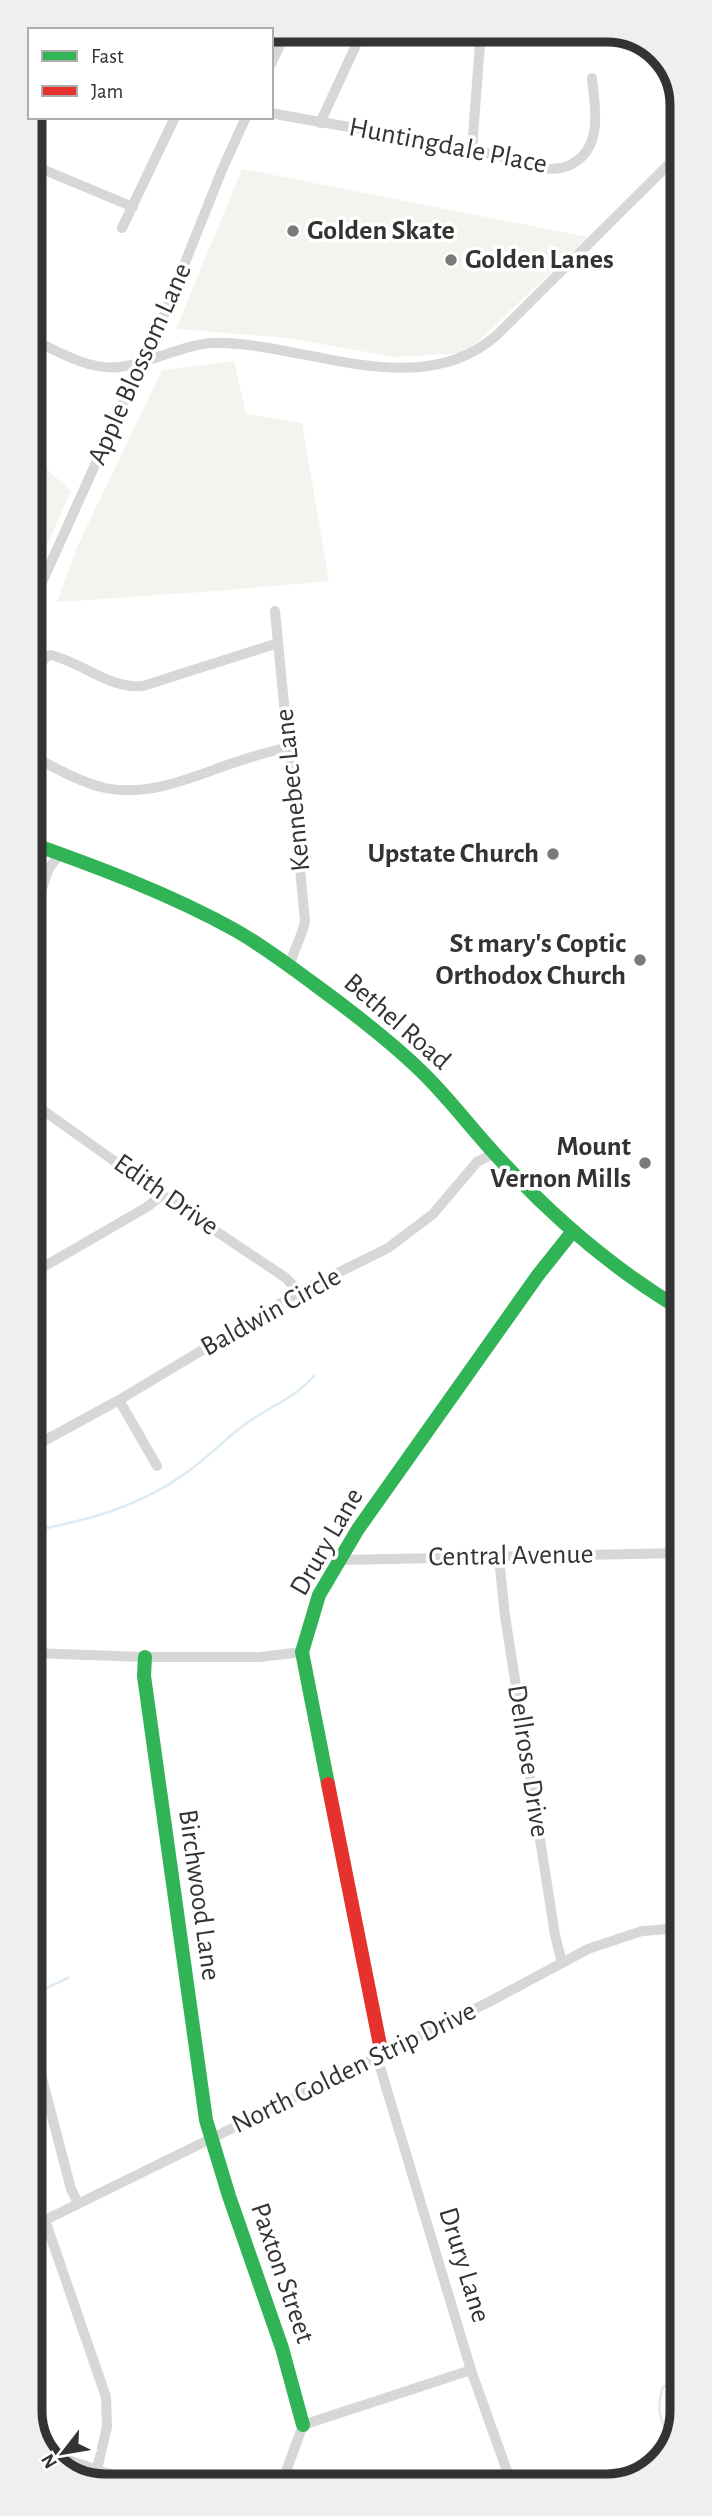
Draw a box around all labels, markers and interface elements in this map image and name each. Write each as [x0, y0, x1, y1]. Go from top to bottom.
legend [28, 28, 273, 119]
text: Fast [91, 46, 124, 67]
text: Jam [91, 81, 123, 102]
street label: Huntingdale Place [347, 113, 549, 179]
place label: Golden Skate [307, 217, 455, 245]
marker: Golden Skate [285, 223, 301, 239]
place label: Golden Lanes [465, 246, 614, 274]
marker: Golden Lanes [443, 252, 459, 268]
street label: Apple Blossom Lane [83, 259, 197, 469]
street label: Kennebec Lane [271, 707, 315, 873]
place label: Upstate Church [367, 840, 539, 868]
marker: Upstate Church [545, 846, 561, 862]
place label: St mary's Coptic Orthodox Church [435, 930, 626, 990]
marker: St mary's Coptic Orthodox Church [632, 952, 648, 968]
street label: Bethel Road [338, 968, 456, 1076]
place label: Mount Vernon Mills [490, 1133, 632, 1193]
street label: Edith Drive [109, 1149, 223, 1241]
marker: Mount Vernon Mills [637, 1155, 653, 1171]
street label: Baldwin Circle [196, 1262, 346, 1362]
street label: Drury Lane [285, 1484, 369, 1600]
street label: Central Avenue [428, 1541, 594, 1571]
street label: Dellrose Drive [502, 1683, 554, 1839]
street label: Birchwood Lane [173, 1808, 225, 1982]
street label: North Golden Strip Drive [228, 1997, 480, 2139]
street label: Paxton Street [245, 2199, 319, 2347]
street label: Drury Lane [433, 2204, 495, 2326]
north arrow [28, 2418, 98, 2488]
text: N [38, 2450, 61, 2472]

